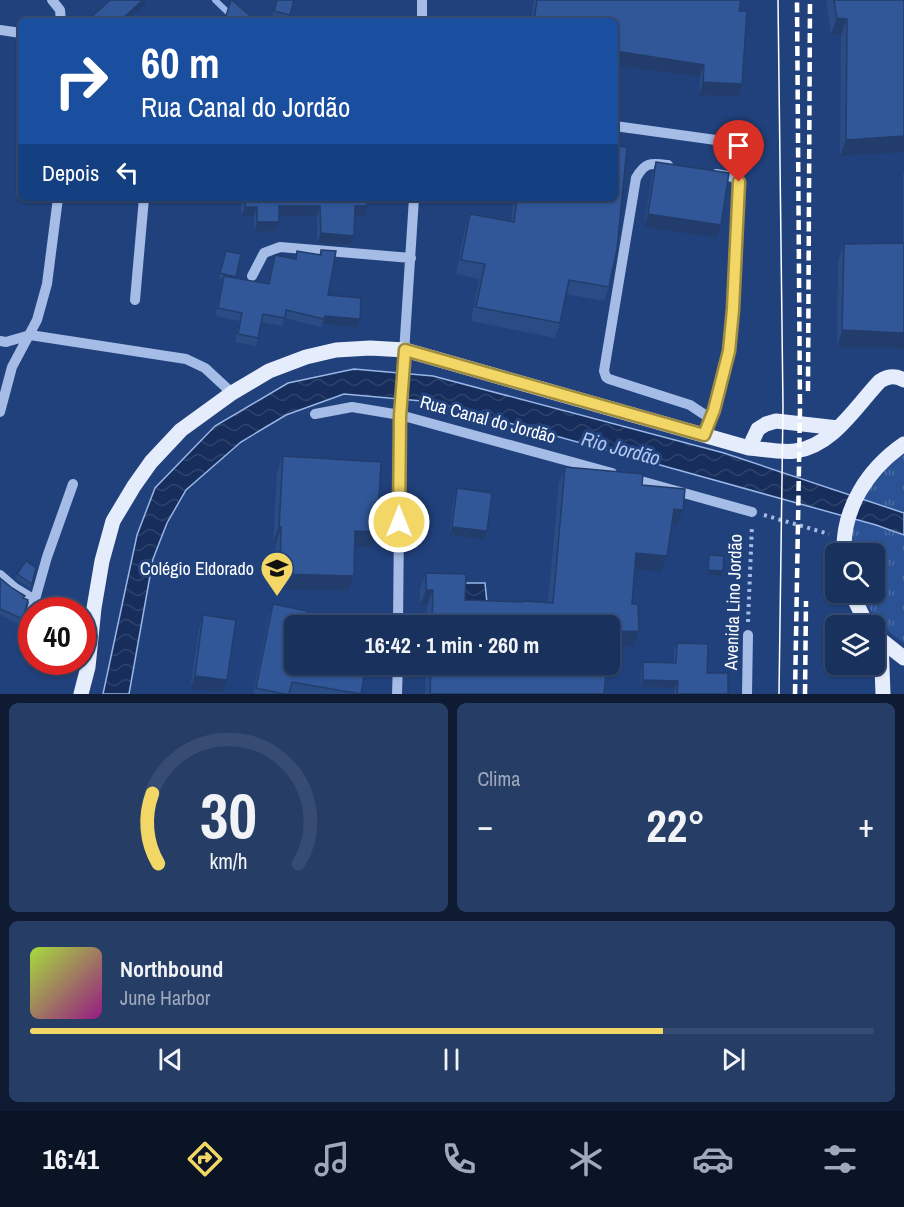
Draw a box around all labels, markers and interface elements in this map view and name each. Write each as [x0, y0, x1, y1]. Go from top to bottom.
text: 60 m [141, 35, 220, 91]
icon: right [42, 42, 120, 120]
text: Rua Canal do Jordão [141, 89, 350, 125]
pin [713, 120, 764, 182]
icon: arrive [722, 129, 755, 162]
icon: left [111, 156, 144, 189]
text: Depois [42, 158, 99, 188]
street label: Rua Canal do Jordão [417, 389, 559, 449]
water label: Rio Jordão [579, 425, 663, 471]
position arrow [367, 490, 431, 554]
street label: Avenida Lino Jordão [718, 534, 748, 671]
map controls [825, 543, 885, 675]
button: search [825, 543, 885, 603]
school or university icon: Colégio Eldorado [259, 550, 295, 597]
place label: Colégio Eldorado [140, 556, 254, 581]
speed limit sign: 40 [18, 597, 96, 675]
button: layers [825, 615, 885, 675]
text: 16:42 · 1 min · 260 m [365, 630, 539, 660]
text: Clima [478, 765, 520, 792]
text: 30 [200, 773, 257, 857]
text: 22° [646, 795, 705, 856]
text: − [478, 803, 493, 847]
text: + [858, 803, 874, 847]
text: km/h [209, 848, 247, 877]
text: Northbound [120, 954, 223, 984]
text: June Harbor [120, 984, 210, 1011]
icon: previous [154, 1043, 187, 1076]
icon: pause [435, 1043, 468, 1076]
icon: next [717, 1043, 750, 1076]
icon: directions [184, 1138, 226, 1180]
icon: music [311, 1138, 353, 1180]
icon: phone [438, 1138, 480, 1180]
icon: climate [565, 1138, 607, 1180]
icon: car [692, 1138, 734, 1180]
icon: filters [819, 1138, 861, 1180]
text: 16:41 [43, 1141, 99, 1177]

